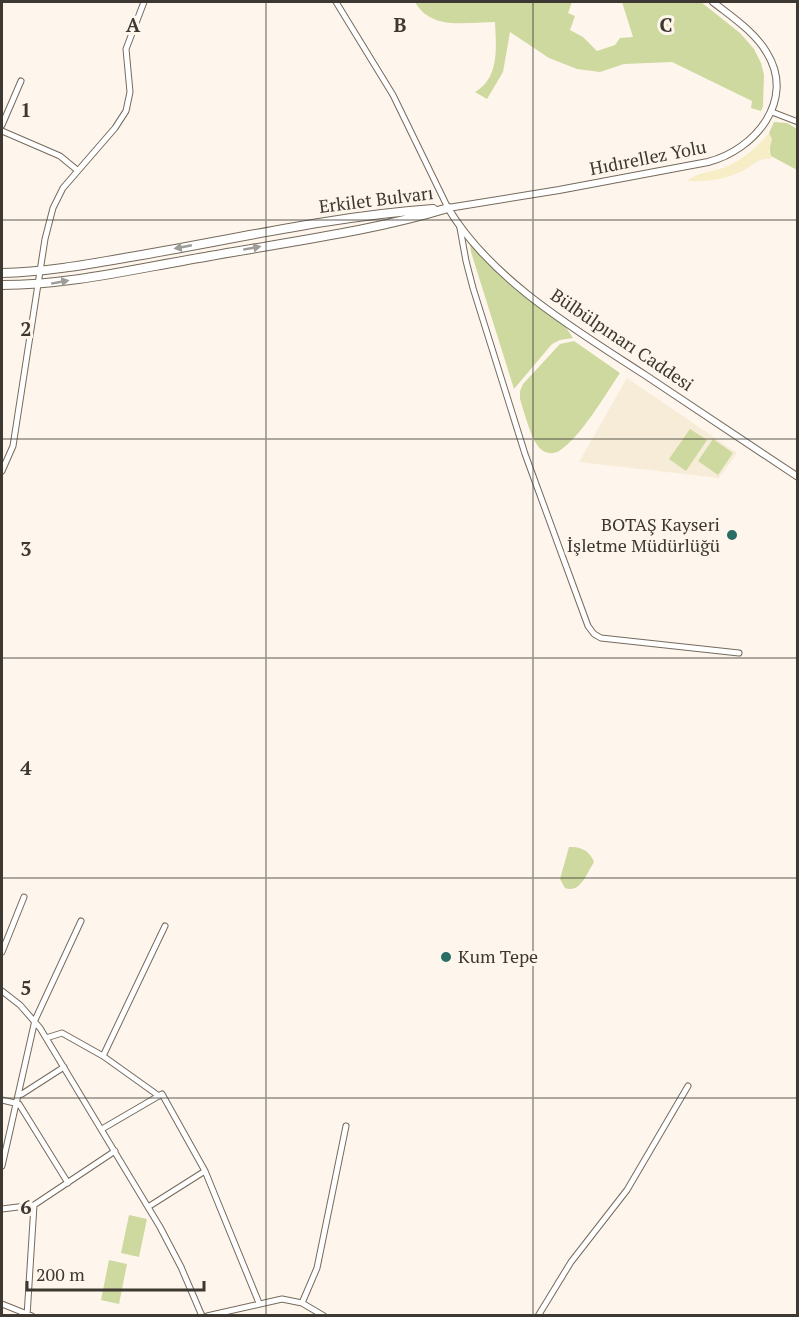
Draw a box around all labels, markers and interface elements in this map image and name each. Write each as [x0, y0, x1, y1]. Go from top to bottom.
text: A [126, 11, 141, 38]
text: B [394, 11, 407, 38]
text: C [659, 11, 673, 38]
text: 1 [20, 96, 32, 123]
street label: Hıdırellez Yolu [587, 134, 708, 180]
street label: Erkilet Bulvarı [317, 180, 434, 218]
one-way arrow [173, 243, 192, 252]
one-way arrow [242, 244, 261, 253]
one-way arrow [50, 277, 69, 286]
street label: Bülbülpınarı Caddesi [546, 282, 699, 396]
text: 2 [20, 315, 32, 342]
place label: BOTAŞ Kayseri İşletme Müdürlüğü [567, 512, 720, 557]
marker: BOTAŞ Kayseri İşletme Müdürlüğü [725, 528, 739, 542]
text: 3 [20, 535, 32, 562]
text: 4 [20, 754, 32, 781]
place label: Kum Tepe [458, 944, 538, 968]
marker: Kum Tepe [439, 950, 453, 964]
text: 5 [20, 974, 32, 1001]
text: 6 [20, 1193, 32, 1220]
scale bar [27, 1254, 204, 1292]
text: 200 m [36, 1262, 85, 1286]

